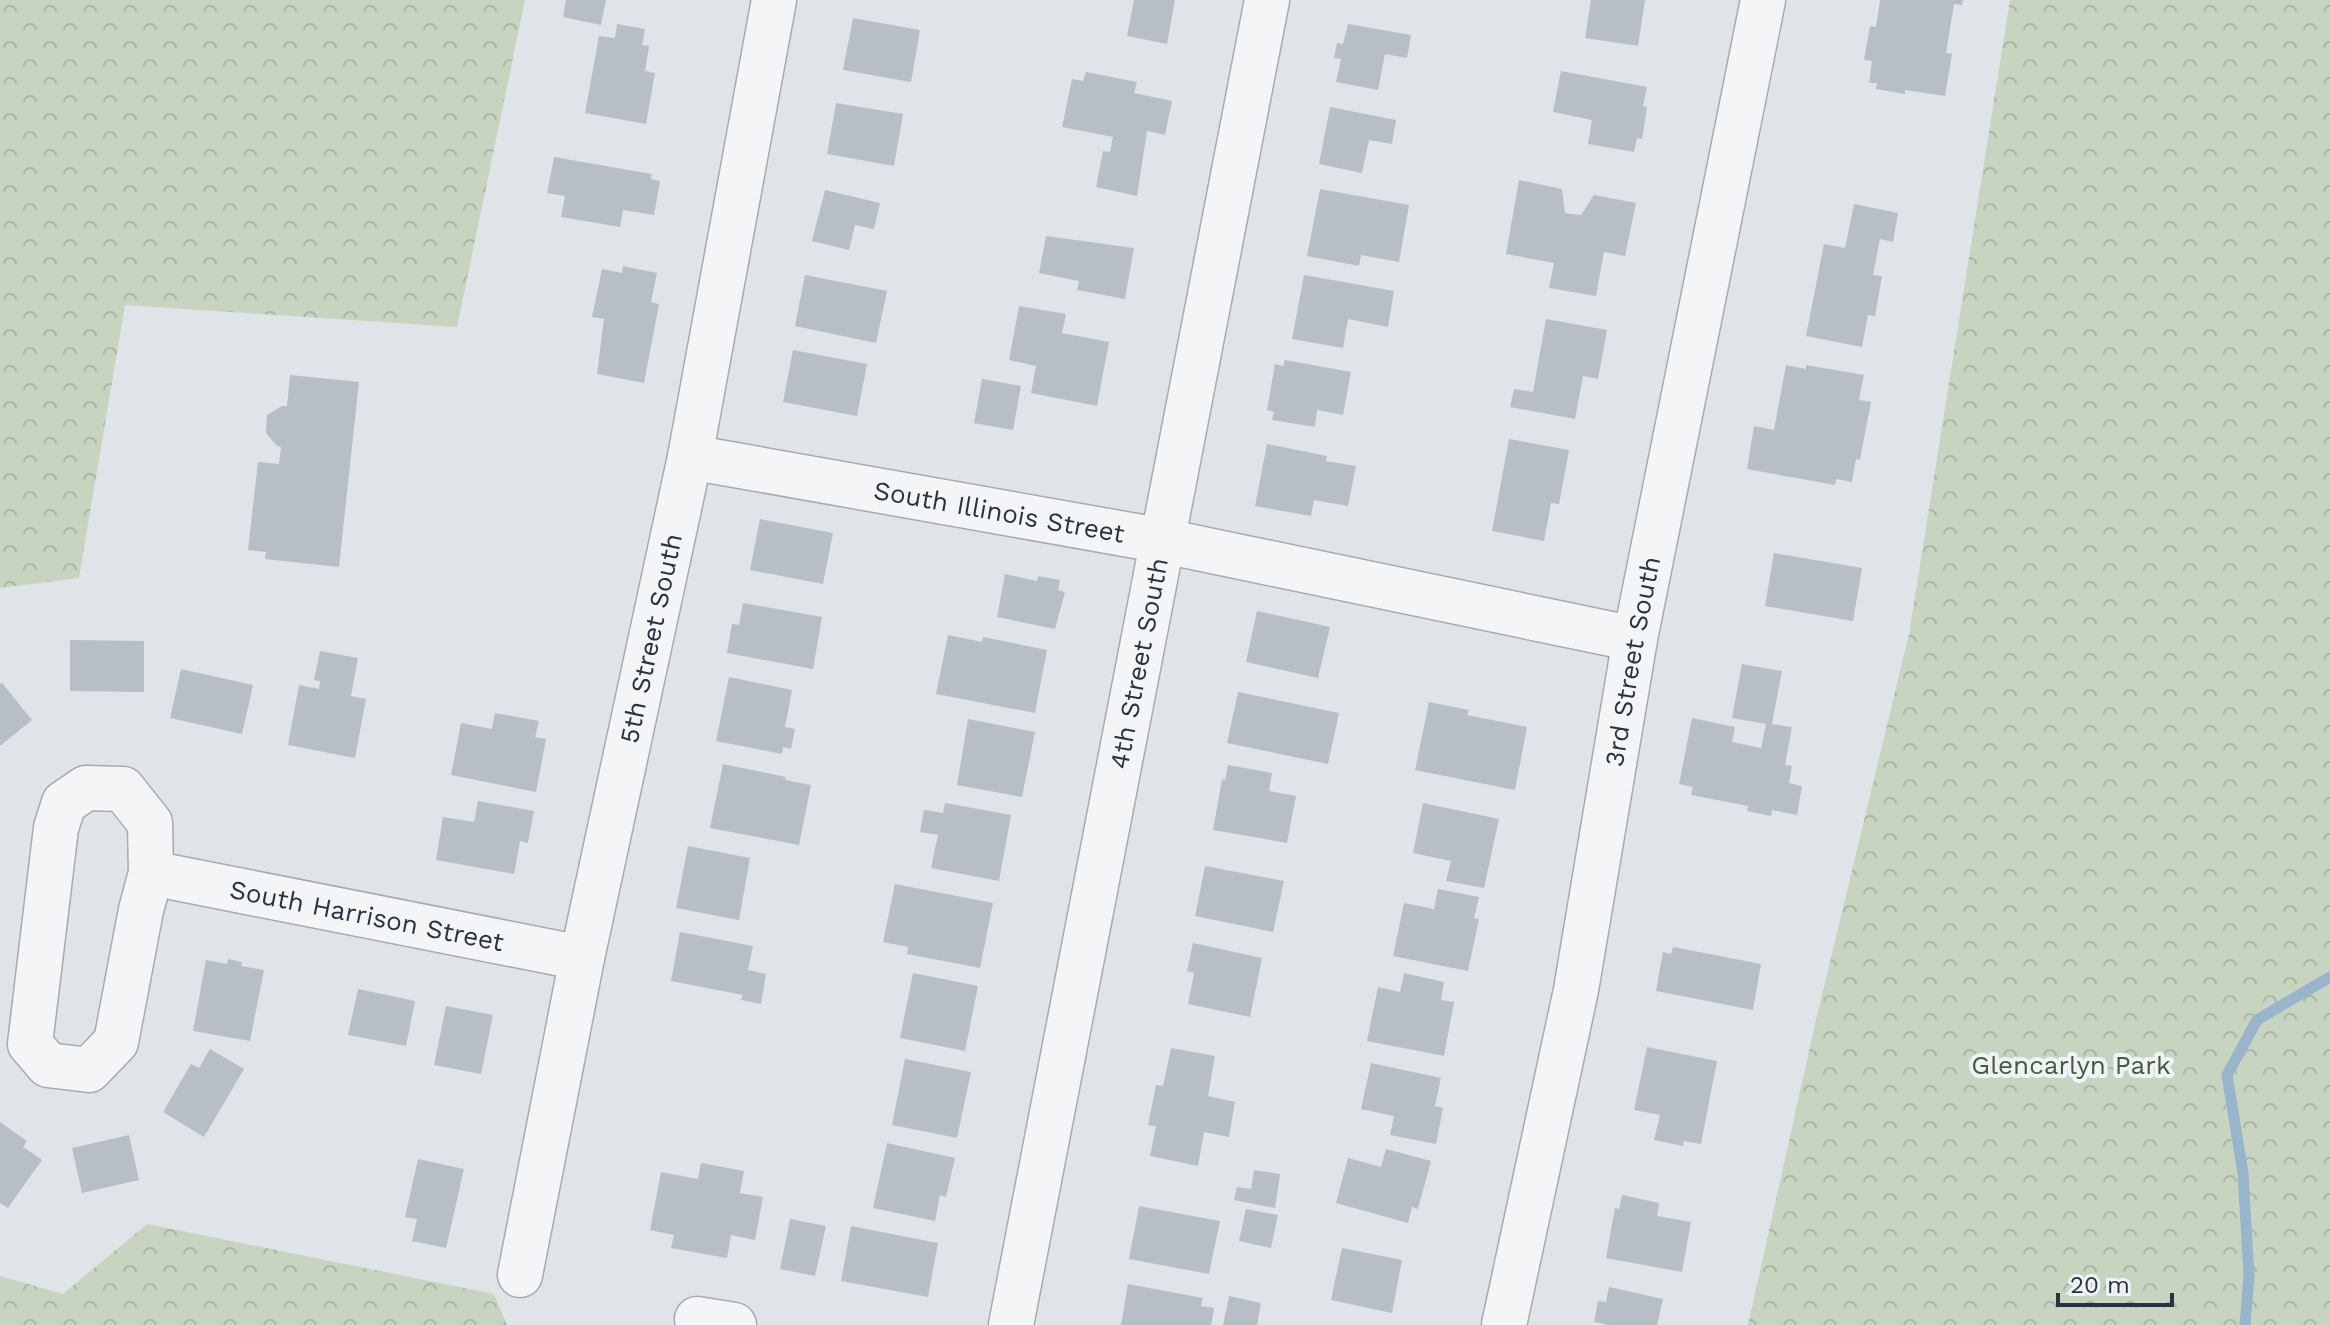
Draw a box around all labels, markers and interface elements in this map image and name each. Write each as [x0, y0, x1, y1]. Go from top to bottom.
street label: South Illinois Street [871, 475, 1127, 549]
street label: 5th Street South [614, 531, 688, 746]
street label: 3rd Street South [1599, 554, 1666, 769]
street label: 4th Street South [1104, 555, 1174, 771]
street label: South Harrison Street [227, 874, 507, 957]
park label: Glencarlyn Park [1971, 1050, 2171, 1080]
scale bar [2058, 1257, 2172, 1307]
text: 20 m [2070, 1271, 2130, 1299]

